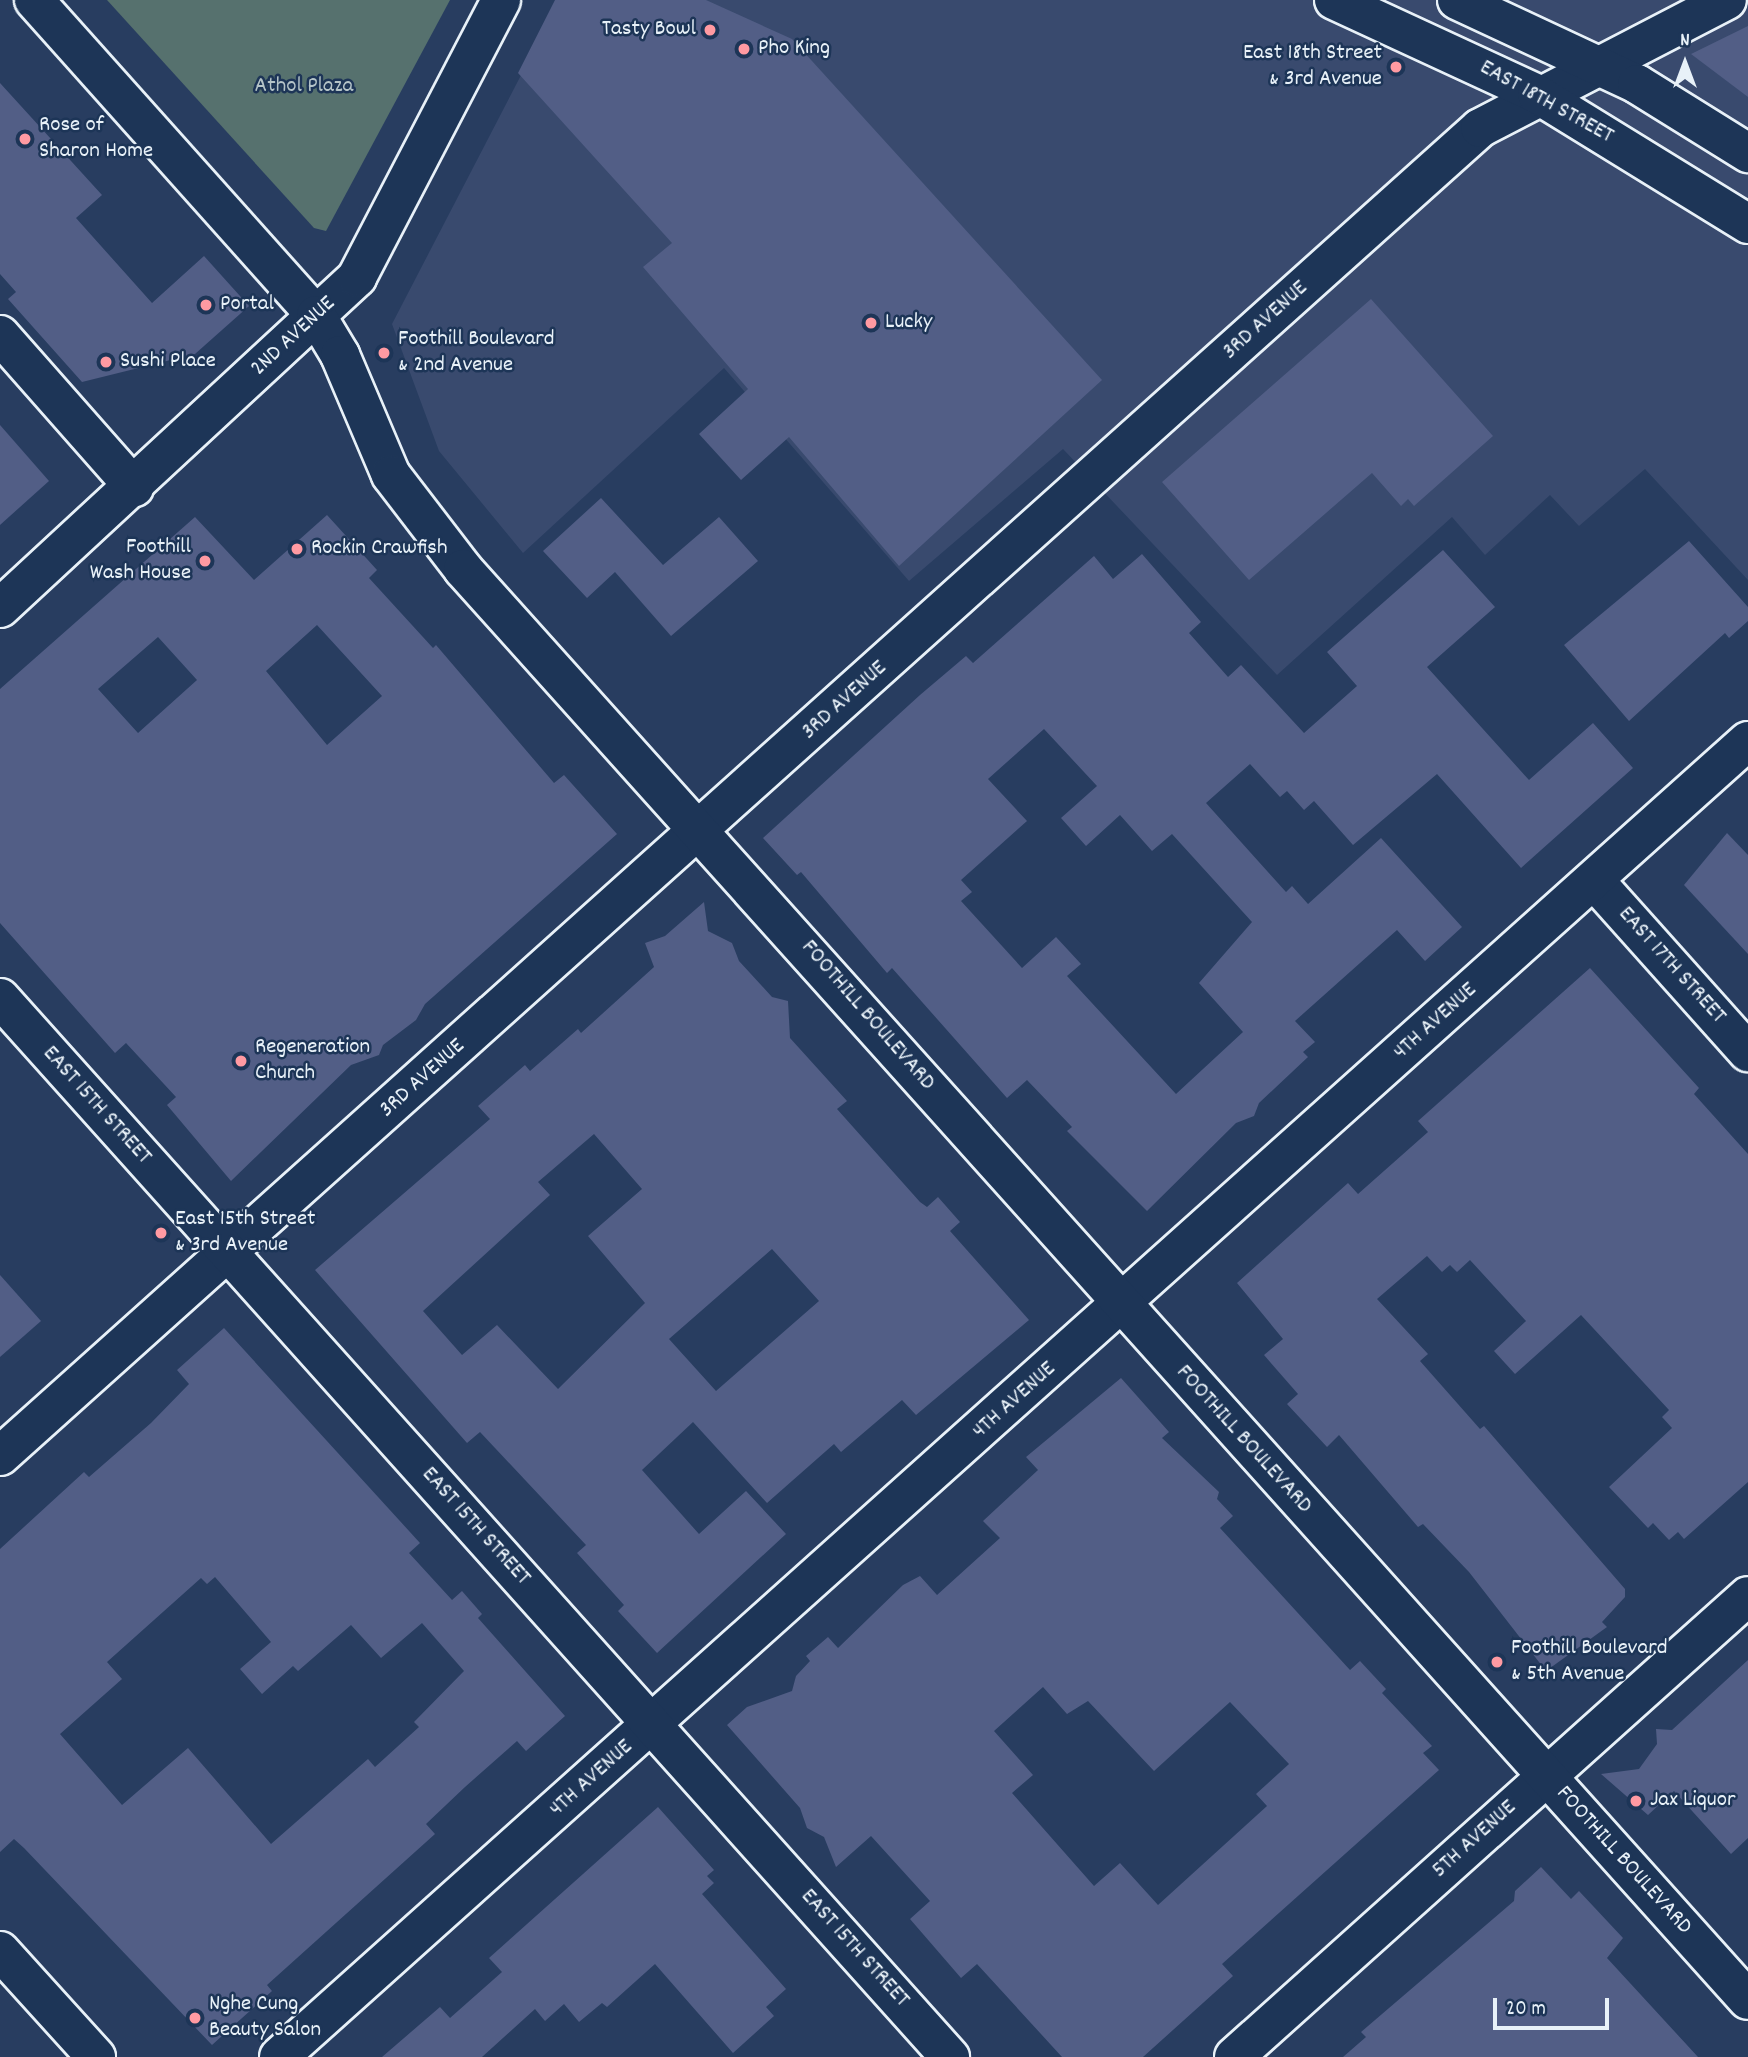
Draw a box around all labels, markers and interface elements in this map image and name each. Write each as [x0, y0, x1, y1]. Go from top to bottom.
place label: Tasty Bowl [602, 16, 696, 44]
marker: Tasty Bowl [702, 22, 718, 38]
north arrow [1650, 28, 1720, 98]
text: N [1680, 28, 1690, 55]
place label: Pho King [758, 35, 830, 63]
place label: East 18th Street & 3rd Avenue [1243, 40, 1382, 94]
marker: Pho King [736, 41, 752, 57]
street label: EAST 18TH STREET [1474, 55, 1618, 151]
marker: East 18th Street & 3rd Avenue [1388, 59, 1404, 75]
park label: Athol Plaza [255, 73, 353, 101]
place label: Rose of Sharon Home [39, 112, 153, 166]
marker: Rose of Sharon Home [17, 131, 33, 147]
street label: 3RD AVENUE [1218, 275, 1314, 367]
place label: Portal [220, 291, 274, 319]
street label: 2ND AVENUE [246, 291, 342, 383]
marker: Portal [198, 297, 214, 313]
place label: Lucky [885, 309, 932, 337]
marker: Lucky [863, 315, 879, 331]
place label: Foothill Boulevard & 2nd Avenue [398, 326, 555, 380]
marker: Foothill Boulevard & 2nd Avenue [376, 345, 392, 361]
place label: Sushi Place [120, 348, 216, 376]
marker: Sushi Place [98, 354, 114, 370]
place label: Foothill Wash House [90, 534, 191, 588]
place label: Rockin Crawfish [311, 535, 448, 563]
marker: Rockin Crawfish [289, 541, 305, 557]
marker: Foothill Wash House [197, 553, 213, 569]
street label: 3RD AVENUE [797, 655, 893, 747]
street label: EAST 17TH STREET [1611, 902, 1731, 1030]
street label: FOOTHILL BOULEVARD [794, 935, 940, 1097]
street label: 4TH AVENUE [1389, 977, 1483, 1067]
street label: 3RD AVENUE [375, 1033, 471, 1125]
place label: Regeneration Church [255, 1034, 370, 1088]
street label: EAST 15TH STREET [36, 1041, 156, 1171]
marker: Regeneration Church [233, 1053, 249, 1069]
place label: East 15th Street & 3rd Avenue [175, 1206, 316, 1260]
marker: East 15th Street & 3rd Avenue [153, 1225, 169, 1241]
street label: 4TH AVENUE [968, 1356, 1062, 1446]
street label: FOOTHILL BOULEVARD [1169, 1360, 1317, 1520]
street label: EAST 15TH STREET [415, 1462, 535, 1592]
place label: Foothill Boulevard & 5th Avenue [1511, 1635, 1668, 1689]
marker: Foothill Boulevard & 5th Avenue [1489, 1654, 1505, 1670]
street label: 4TH AVENUE [545, 1734, 639, 1824]
street label: FOOTHILL BOULEVARD [1549, 1781, 1697, 1941]
place label: Jax Liquor [1650, 1787, 1735, 1815]
marker: Jax Liquor [1628, 1793, 1644, 1809]
street label: 5TH AVENUE [1427, 1795, 1523, 1885]
street label: EAST 15TH STREET [794, 1884, 914, 2014]
scale bar [1496, 1983, 1612, 2027]
place label: Nghe Cung Beauty Salon [209, 1991, 321, 2045]
text: 20 m [1506, 1995, 1546, 2025]
marker: Nghe Cung Beauty Salon [187, 2010, 203, 2026]

